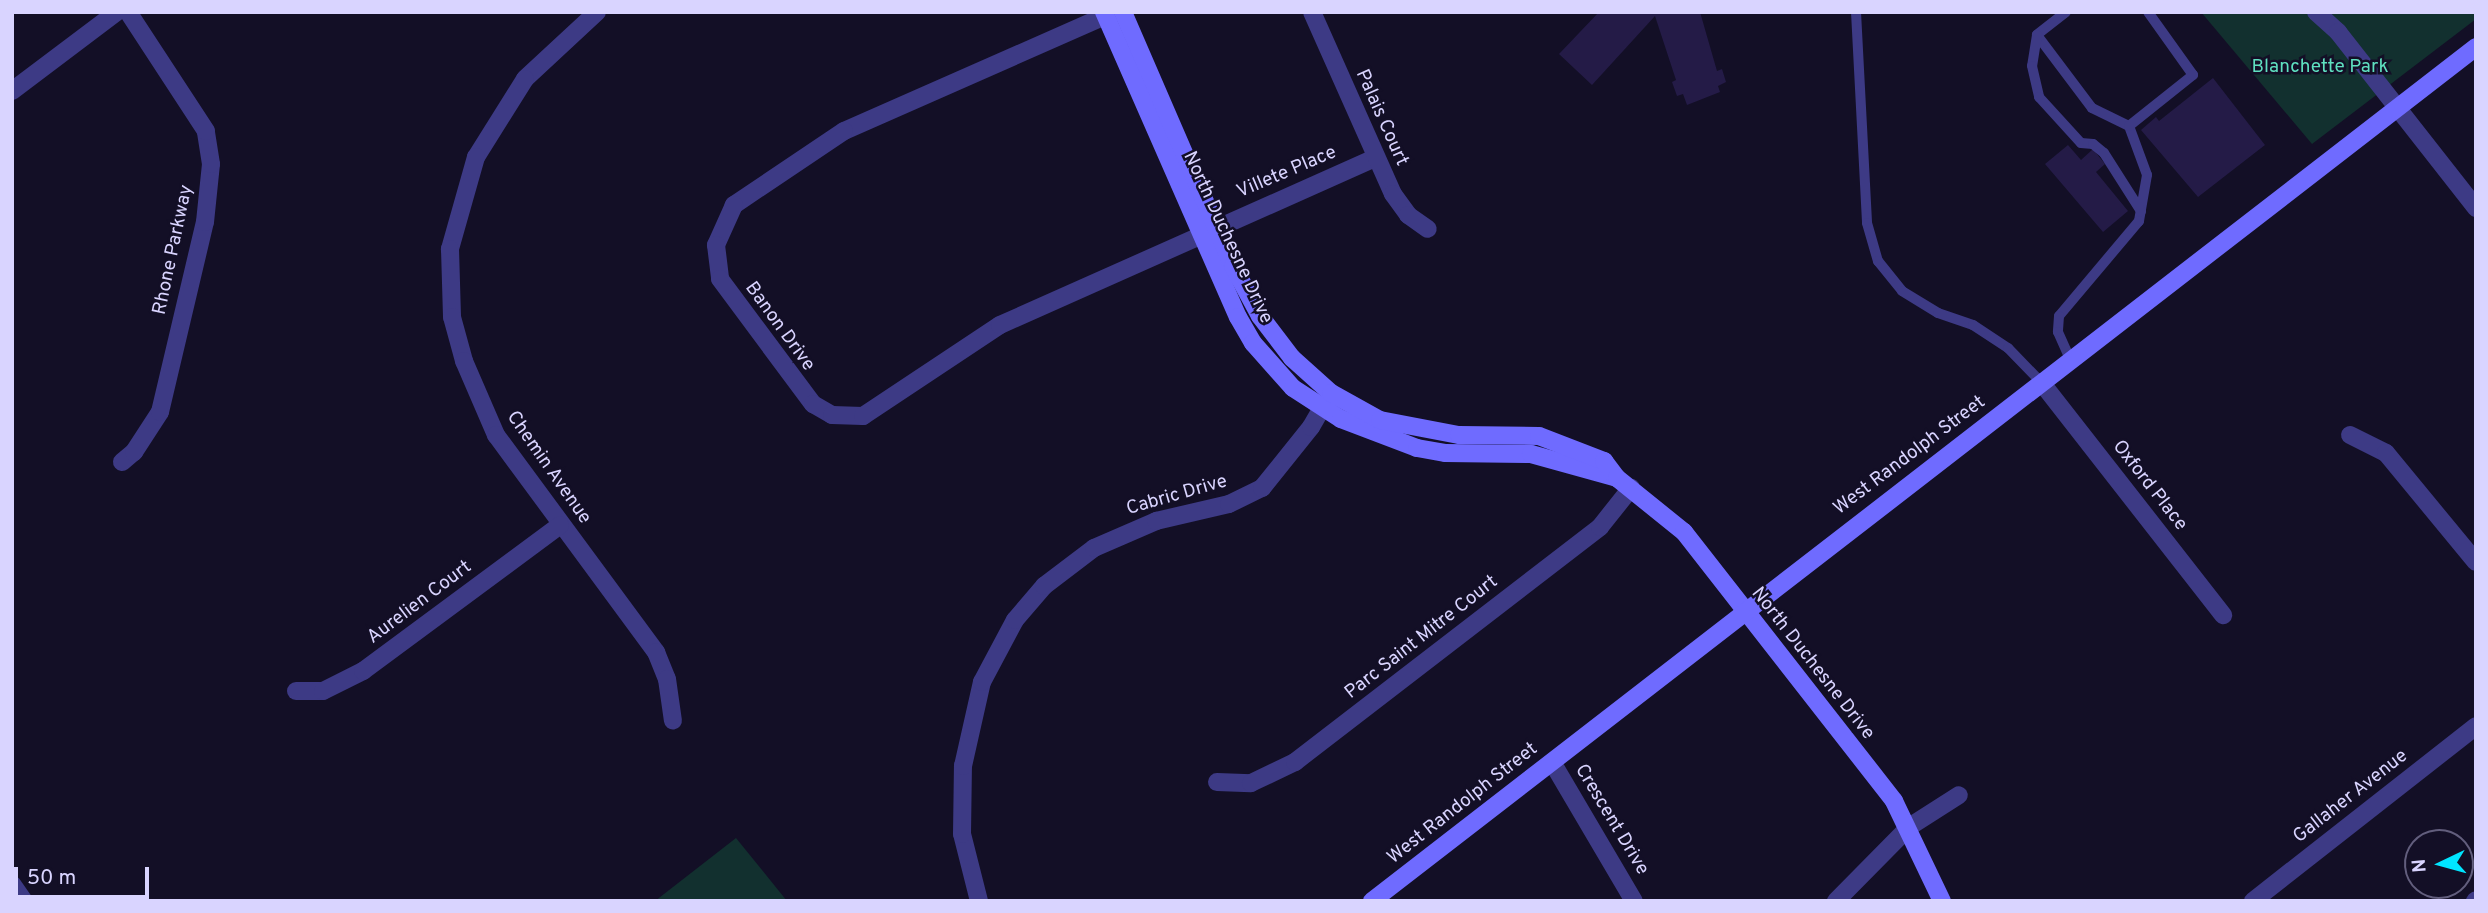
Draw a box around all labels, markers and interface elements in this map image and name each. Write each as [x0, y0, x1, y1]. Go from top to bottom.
park label: Blanchette Park [2252, 57, 2388, 79]
street label: Palais Court [1350, 66, 1412, 170]
street label: Villete Place [1234, 142, 1340, 204]
street label: North Duchesne Drive [1177, 148, 1277, 328]
street label: Rhone Parkway [149, 183, 199, 317]
street label: Banon Drive [739, 278, 819, 376]
street label: West Randolph Street [1830, 391, 1990, 521]
street label: Chemin Avenue [500, 407, 596, 529]
street label: Oxford Place [2107, 436, 2191, 536]
street label: Cabric Drive [1124, 471, 1230, 521]
street label: Aurelien Court [363, 556, 477, 650]
street label: Parc Saint Mitre Court [1341, 571, 1503, 705]
street label: North Duchesne Drive [1745, 583, 1879, 745]
street label: West Randolph Street [1383, 738, 1543, 870]
street label: Gallaher Avenue [2289, 745, 2413, 849]
street label: Crescent Drive [1569, 761, 1653, 879]
north arrow [2404, 829, 2474, 899]
scale bar [18, 853, 152, 897]
text: N [2408, 858, 2433, 874]
text: 50 m [27, 865, 76, 892]

